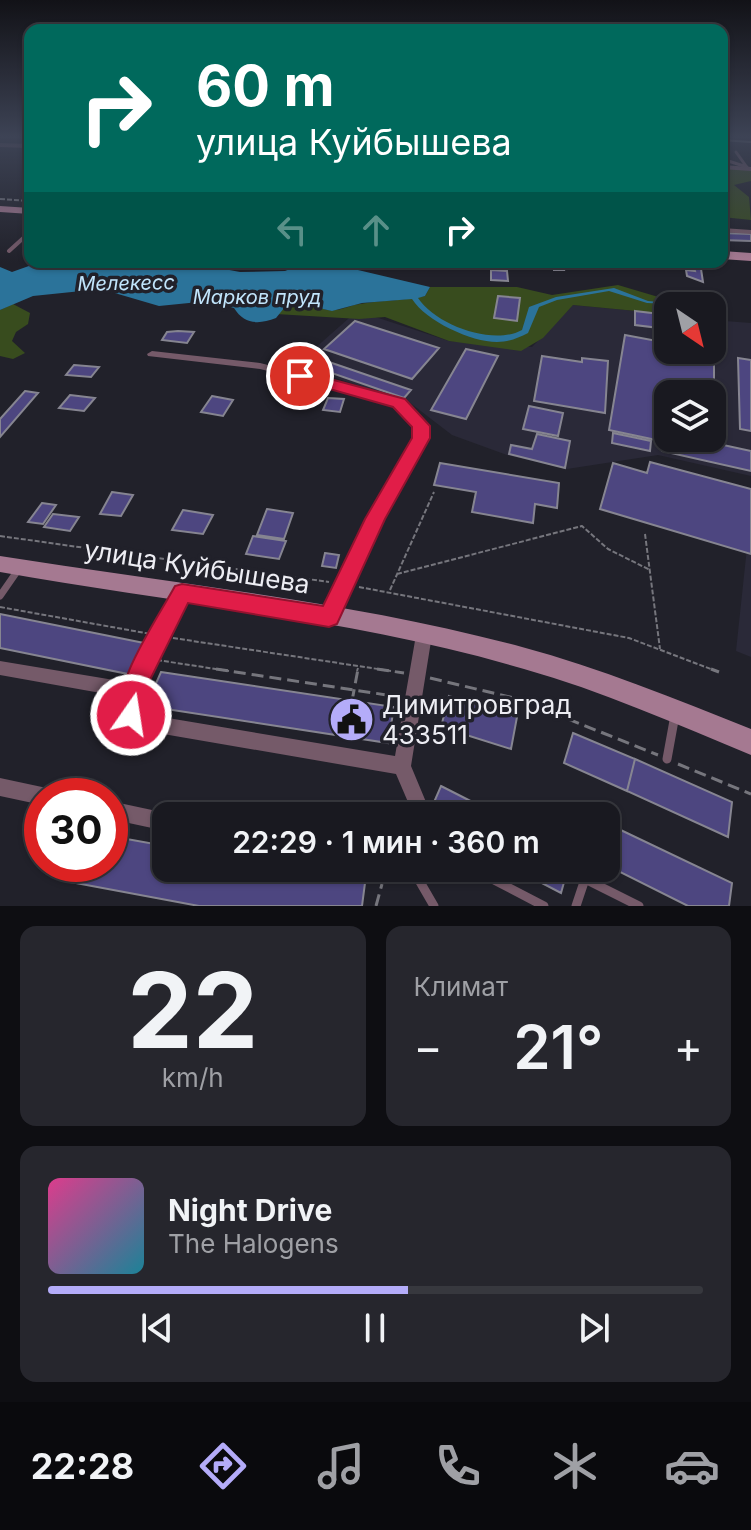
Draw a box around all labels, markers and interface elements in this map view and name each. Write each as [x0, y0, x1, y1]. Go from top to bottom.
text: 60 m [196, 52, 335, 120]
icon: right [64, 56, 168, 160]
text: улица Куйбышева [196, 120, 512, 164]
icon: left [270, 208, 314, 252]
icon: ahead [354, 208, 398, 252]
icon: right [438, 208, 482, 252]
water label: Мелекесс [77, 270, 175, 296]
water label: Марков пруд [193, 285, 321, 309]
north arrow [654, 292, 726, 364]
map controls [654, 292, 726, 452]
pin [266, 342, 334, 410]
icon: arrive [278, 354, 322, 398]
button: layers [654, 380, 726, 452]
street label: улица Куйбышева [82, 533, 312, 600]
position arrow [89, 673, 173, 757]
place label: Димитровград 433511 [382, 689, 572, 750]
public building icon: Димитровград 433511 [327, 696, 375, 744]
speed limit sign: 30 [24, 778, 128, 882]
text: 22:29 · 1 мин · 360 m [232, 824, 540, 860]
text: 22 [127, 947, 258, 1073]
text: Климат [414, 971, 508, 1002]
text: 21° [513, 1011, 603, 1083]
text: − [414, 1020, 443, 1074]
text: + [674, 1020, 703, 1074]
text: km/h [162, 1062, 224, 1093]
text: Night Drive [168, 1192, 332, 1228]
text: The Halogens [168, 1228, 339, 1259]
icon: previous [135, 1306, 179, 1350]
icon: pause [353, 1306, 397, 1350]
icon: next [572, 1306, 616, 1350]
icon: directions [195, 1438, 251, 1494]
icon: music [313, 1438, 369, 1494]
icon: phone [430, 1438, 486, 1494]
icon: climate [547, 1438, 603, 1494]
icon: car [664, 1438, 720, 1494]
text: 22:28 [31, 1444, 134, 1488]

